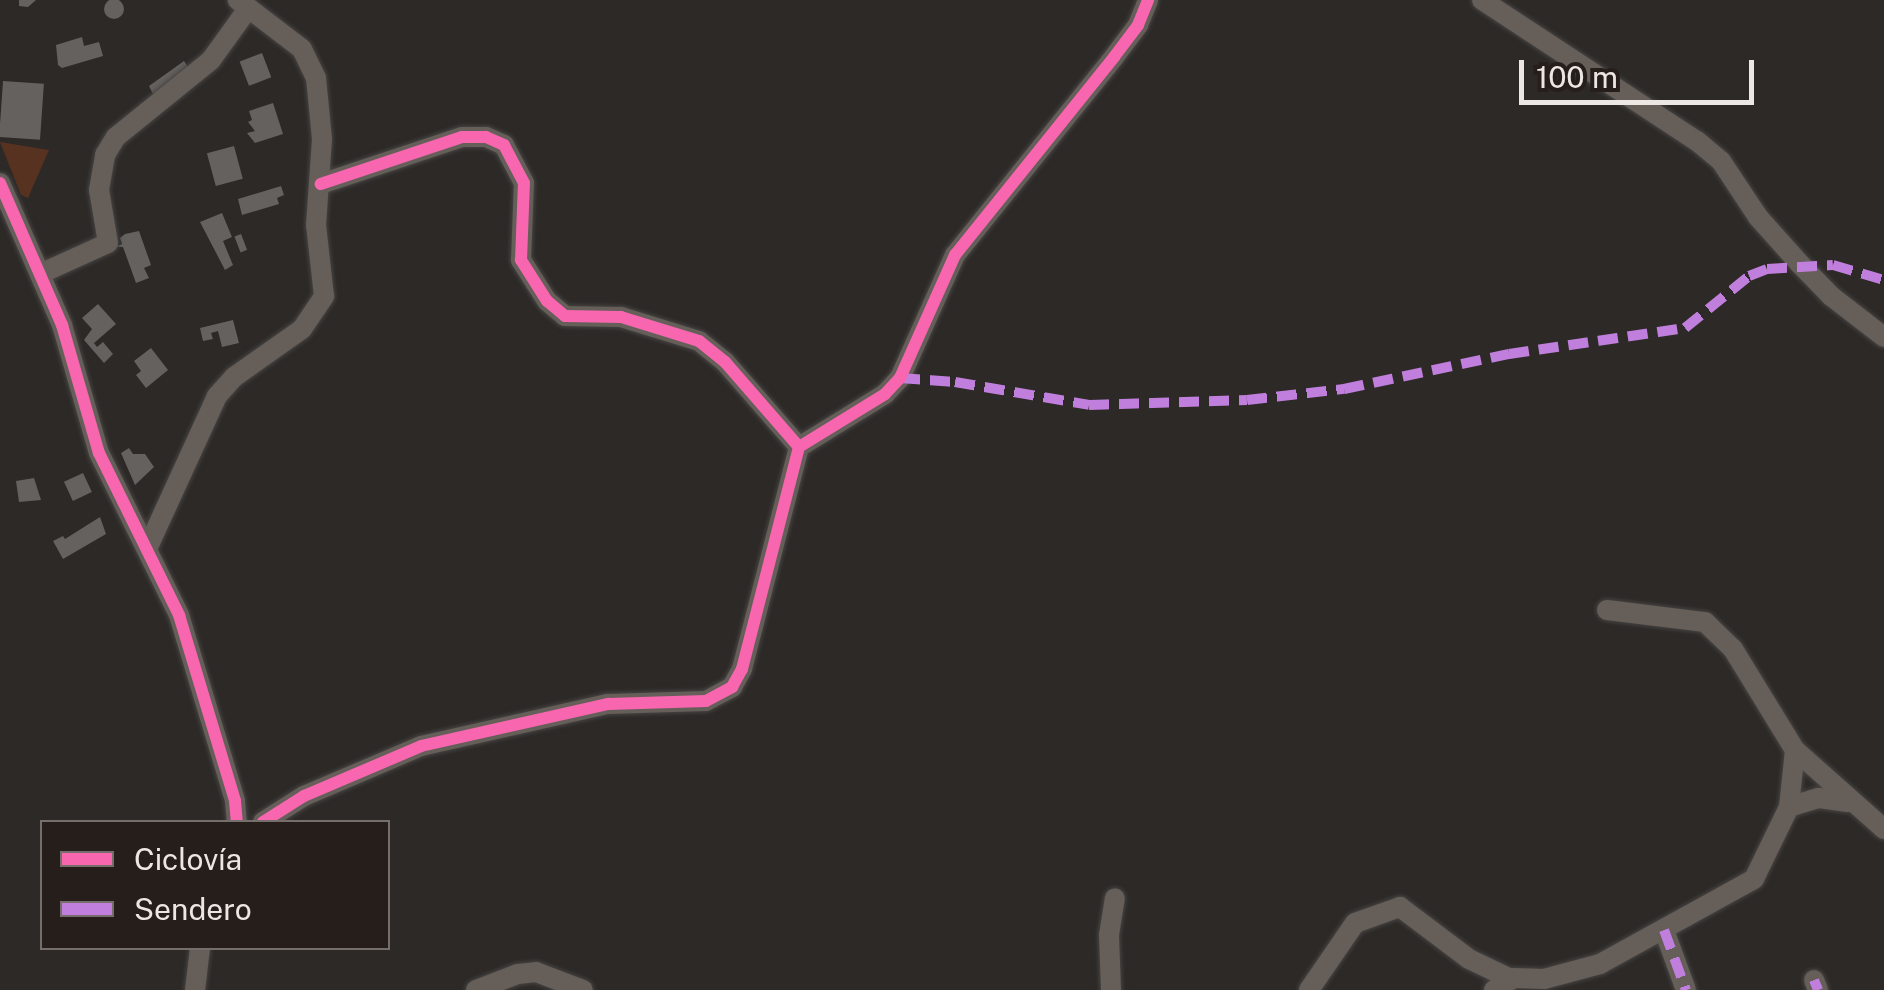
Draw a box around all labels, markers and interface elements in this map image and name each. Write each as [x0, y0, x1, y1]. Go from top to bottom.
scale bar [1524, 40, 1759, 102]
text: 100 m [1536, 59, 1618, 95]
legend [40, 820, 390, 950]
text: Ciclovía [134, 841, 242, 877]
text: Sendero [134, 891, 252, 927]

